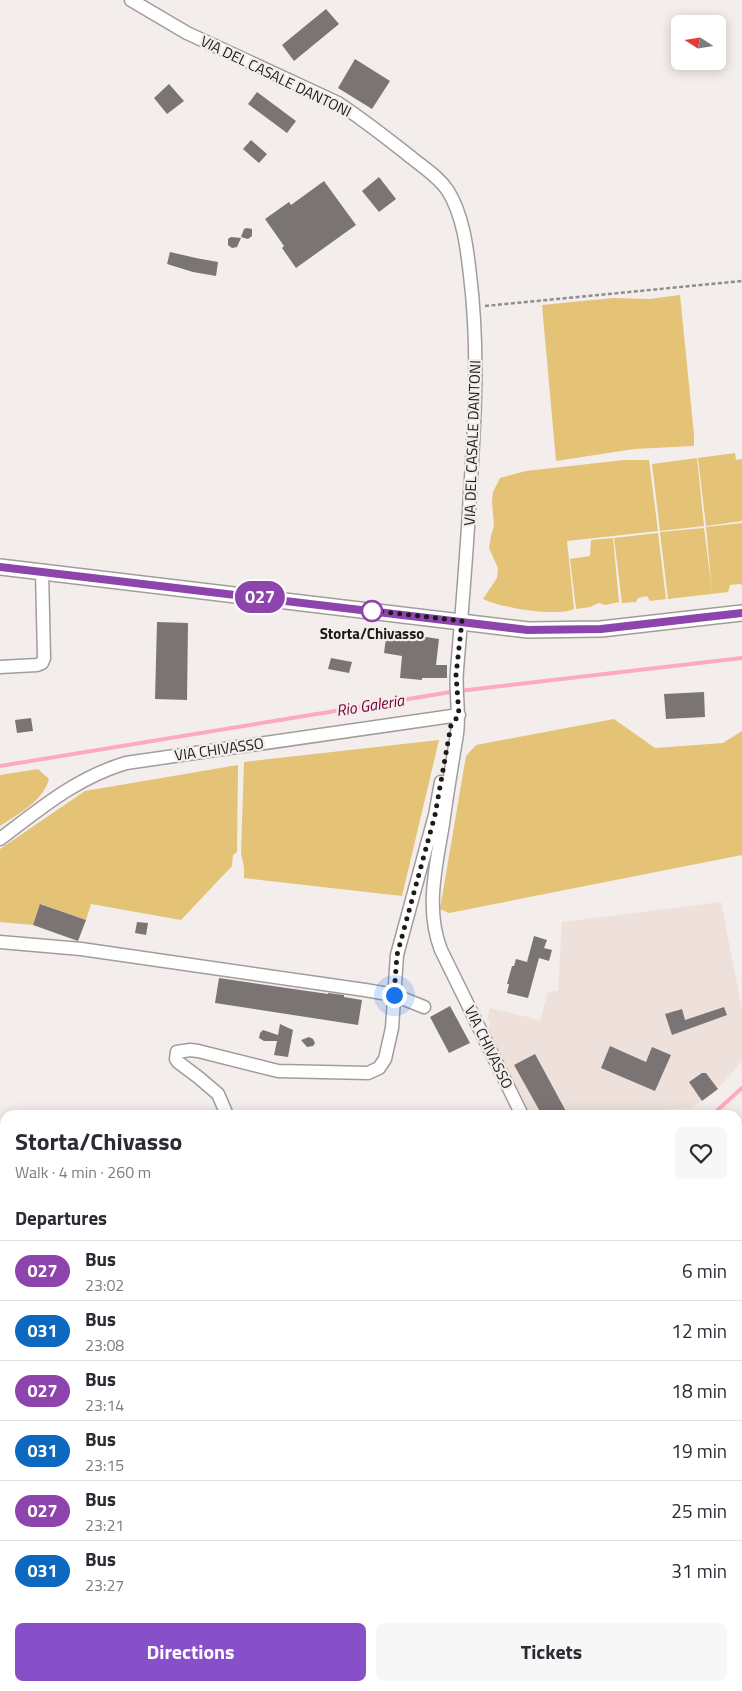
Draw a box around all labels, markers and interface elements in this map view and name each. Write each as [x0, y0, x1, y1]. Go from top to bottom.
north arrow [671, 15, 726, 70]
map controls [671, 15, 726, 70]
street label: VIA DEL CASALE DANTONI [196, 29, 356, 123]
street label: VIA DEL CASALE DANTONI [458, 360, 486, 526]
line badge: 027 [231, 581, 289, 613]
text: 027 [245, 583, 275, 610]
marker: Storta/Chivasso [361, 600, 383, 622]
place label: Storta/Chivasso [320, 622, 424, 645]
water label: Rio Galeria [334, 688, 406, 722]
street label: VIA CHIVASSO [173, 731, 265, 767]
your location [382, 983, 407, 1008]
street label: VIA CHIVASSO [459, 1002, 519, 1093]
text: Storta/Chivasso [15, 1123, 182, 1159]
button: heart [675, 1127, 727, 1179]
text: Walk · 4 min · 260 m [15, 1160, 151, 1184]
text: Departures [15, 1203, 107, 1232]
text: Bus [85, 1244, 116, 1273]
text: 6 min [682, 1256, 727, 1285]
text: 027 [27, 1257, 58, 1284]
text: 23:02 [85, 1273, 124, 1297]
text: Bus [85, 1304, 116, 1333]
text: 12 min [671, 1316, 727, 1345]
text: 031 [27, 1317, 58, 1344]
text: 23:08 [85, 1333, 124, 1357]
text: Bus [85, 1364, 116, 1393]
text: 18 min [671, 1376, 727, 1405]
text: 027 [27, 1377, 58, 1404]
text: 23:14 [85, 1393, 124, 1417]
text: Bus [85, 1424, 116, 1453]
text: 19 min [671, 1436, 727, 1465]
text: 031 [27, 1437, 58, 1464]
text: 23:15 [85, 1453, 124, 1477]
text: Bus [85, 1484, 116, 1513]
text: 25 min [671, 1496, 727, 1525]
text: 027 [27, 1497, 58, 1524]
text: 23:21 [85, 1513, 124, 1537]
text: Bus [85, 1544, 116, 1573]
text: 31 min [671, 1556, 727, 1585]
text: 031 [27, 1557, 58, 1584]
text: 23:27 [85, 1573, 124, 1597]
button: Directions [15, 1623, 366, 1681]
button: Tickets [376, 1623, 727, 1681]

